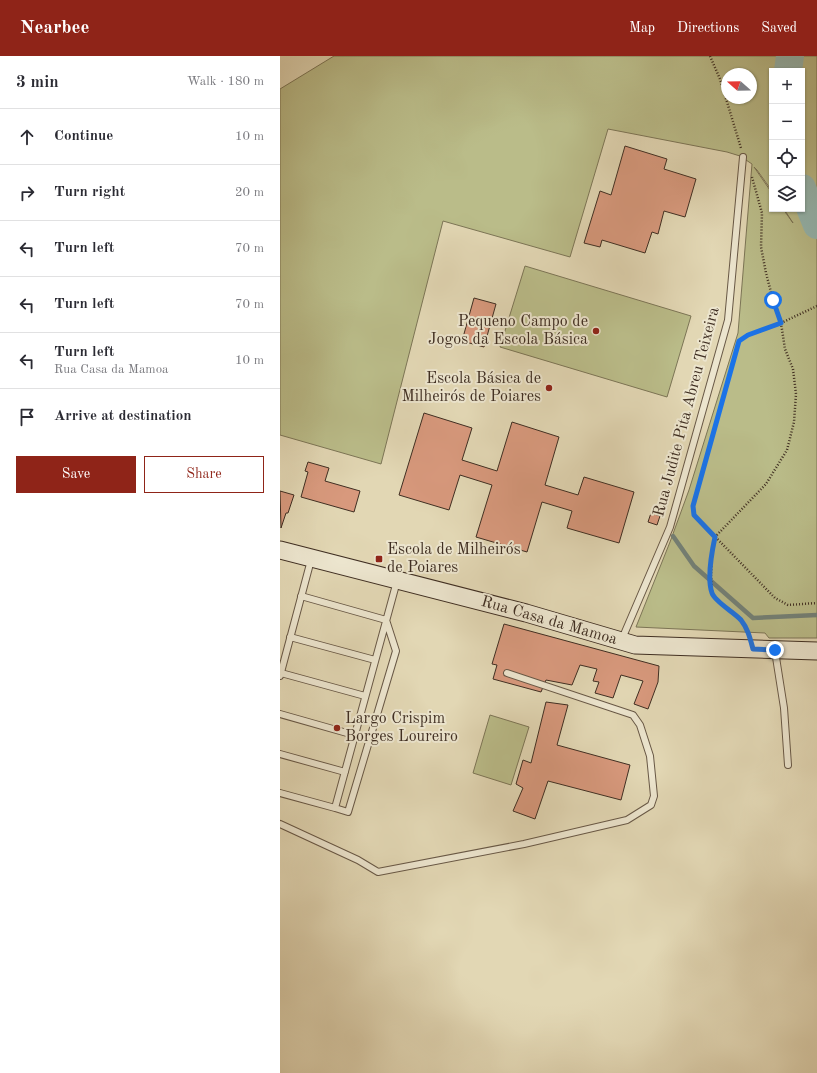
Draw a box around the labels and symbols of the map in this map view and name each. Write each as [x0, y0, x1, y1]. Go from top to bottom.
north arrow [721, 68, 757, 104]
route start [764, 291, 782, 309]
street label: Rua Judite Pita Abreu Teixeira [651, 305, 723, 519]
place label: Pequeno Campo de Jogos da Escola Básica [428, 314, 588, 348]
marker: Pequeno Campo de Jogos da Escola Básica [591, 326, 601, 336]
place label: Escola Básica de Milheirós de Poiares [401, 371, 541, 405]
marker: Escola Básica de Milheirós de Poiares [544, 383, 554, 393]
place label: Escola de Milheirós de Poiares [387, 542, 521, 576]
marker: Escola de Milheirós de Poiares [374, 554, 384, 564]
street label: Rua Casa da Mamoa [479, 594, 619, 648]
route end [766, 641, 784, 659]
place label: Largo Crispim Borges Loureiro [345, 711, 458, 745]
marker: Largo Crispim Borges Loureiro [332, 723, 342, 733]

